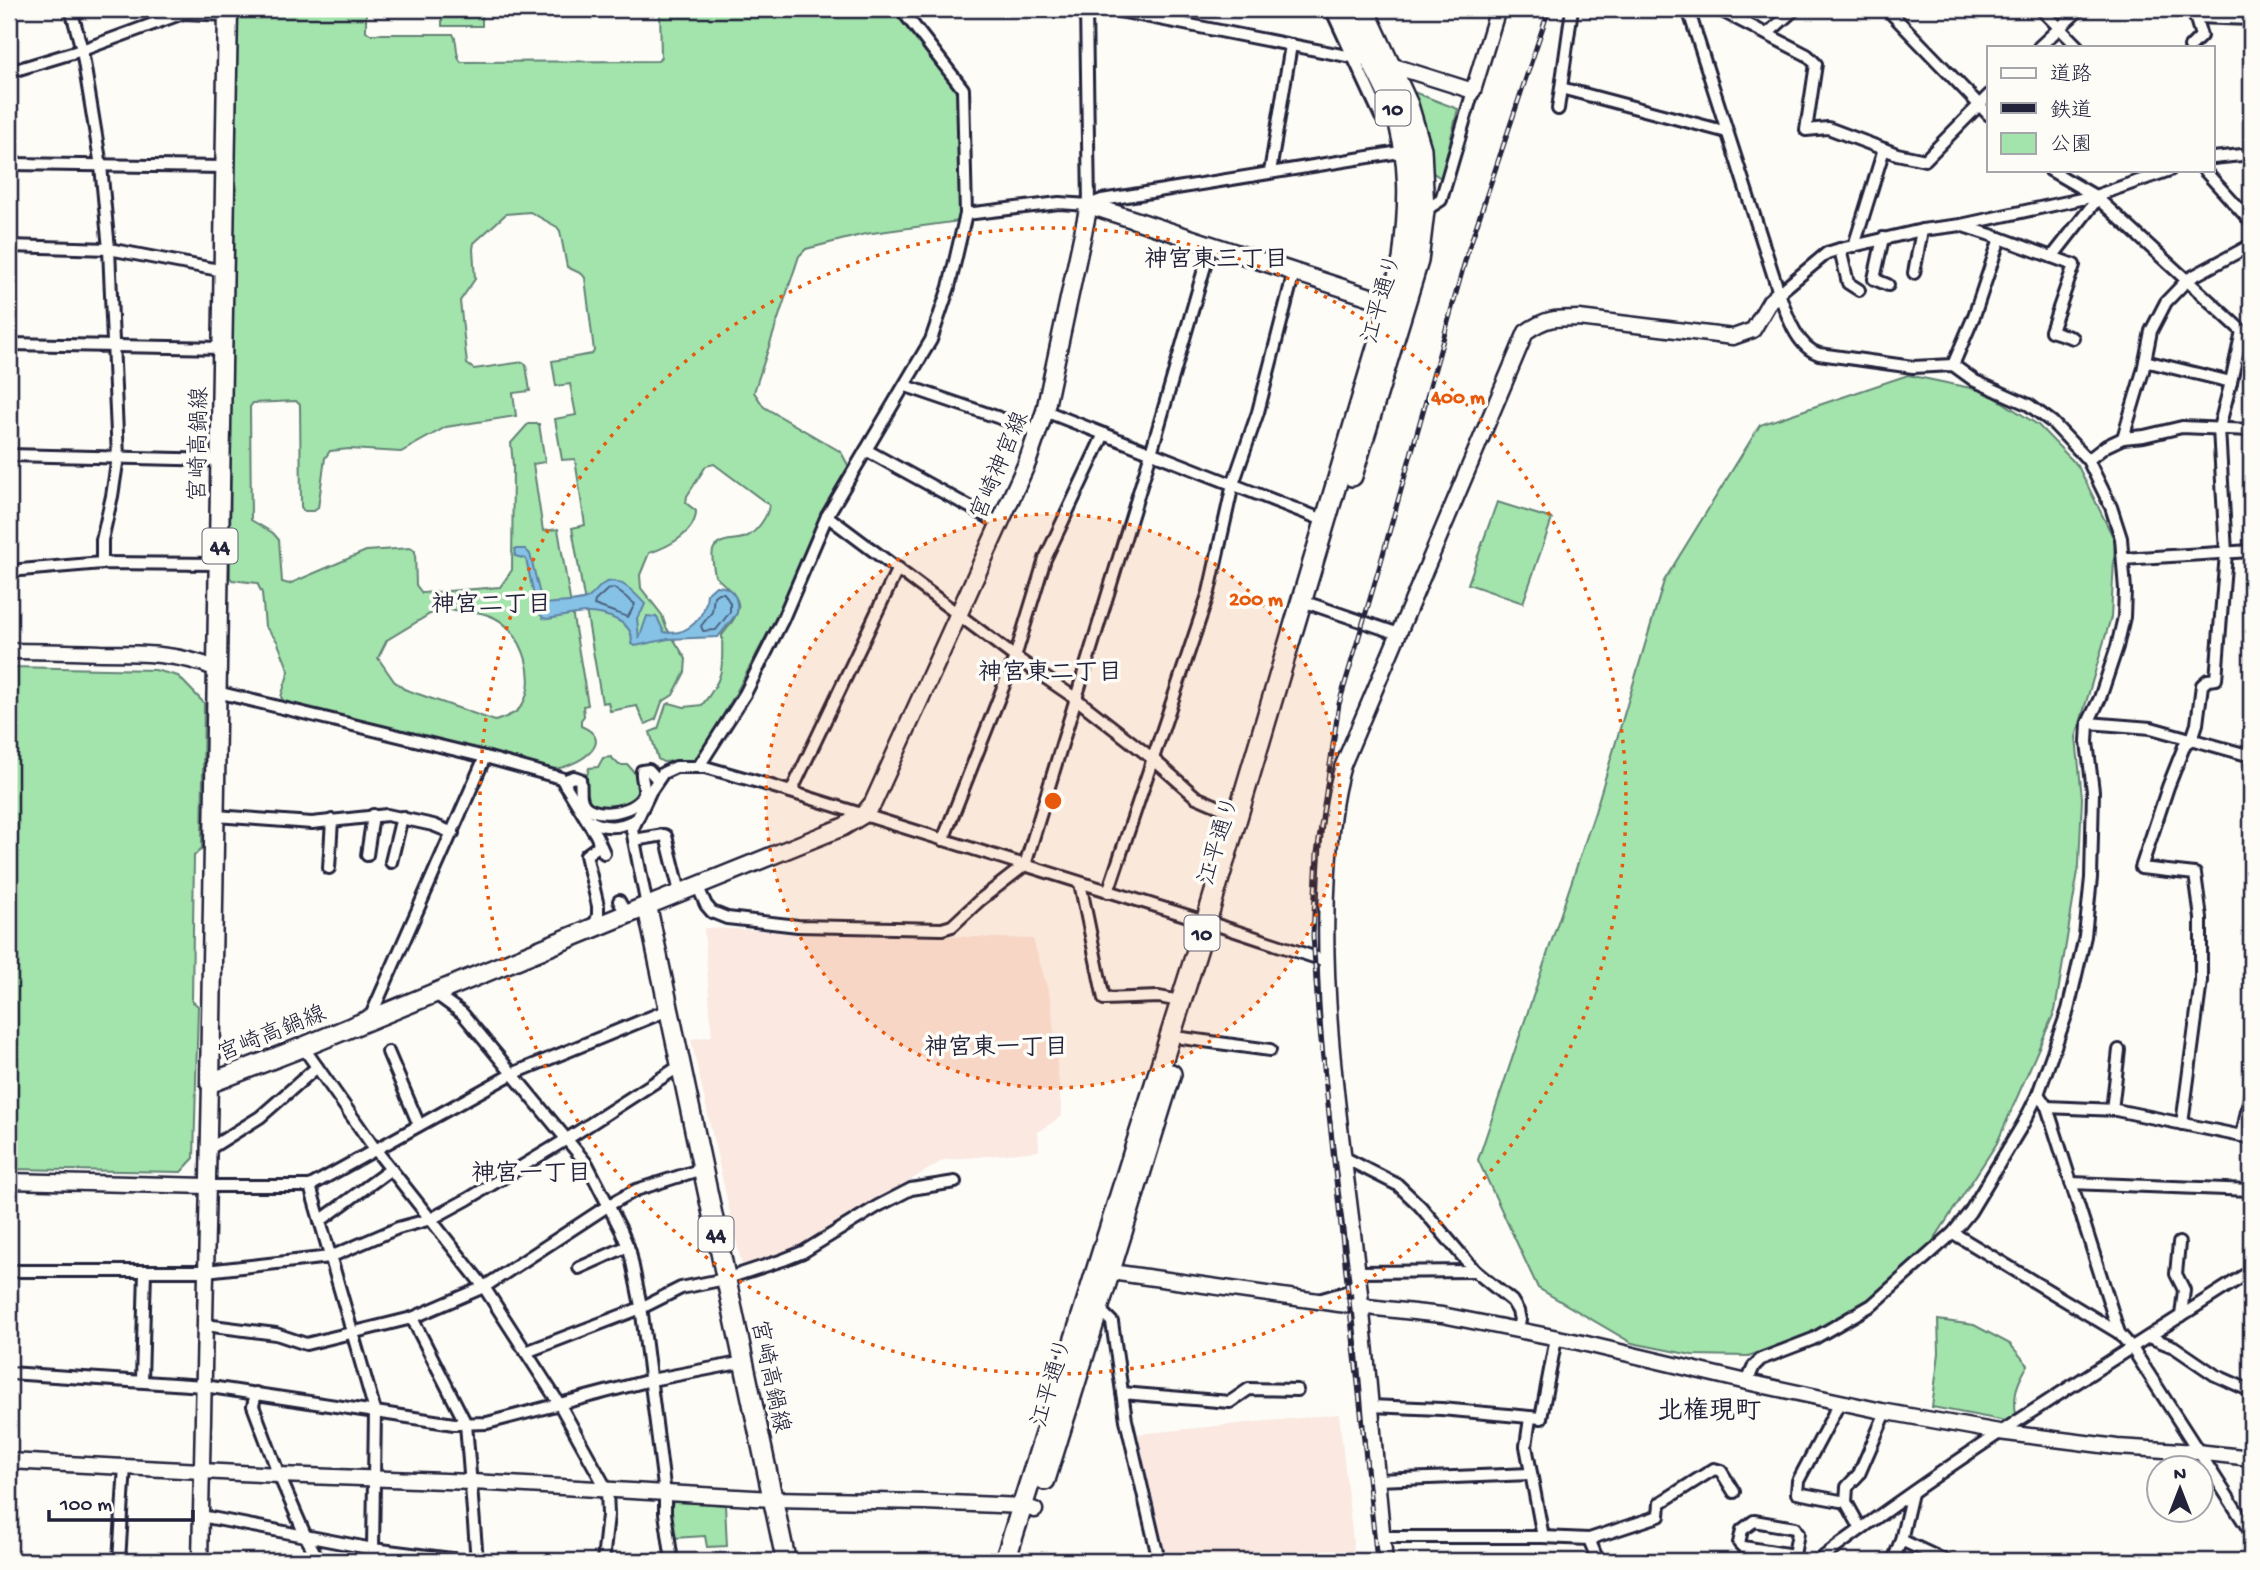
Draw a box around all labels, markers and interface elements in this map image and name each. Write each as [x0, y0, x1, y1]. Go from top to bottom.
legend [1987, 46, 2214, 172]
text: 道路 [2050, 63, 2092, 89]
road number: 10 [1376, 90, 1410, 126]
text: 鉄道 [2050, 99, 2092, 125]
text: 公園 [2050, 134, 2092, 159]
district label: 神宮東三丁目 [1144, 246, 1288, 276]
street label: 江平通り [1358, 251, 1409, 347]
street label: 宮崎高鍋線 [185, 386, 215, 502]
text: 400 m [1430, 387, 1485, 412]
street label: 宮崎神宮線 [965, 408, 1036, 525]
road number: 44 [202, 528, 238, 564]
text: 200 m [1229, 589, 1283, 614]
district label: 神宮二丁目 [431, 591, 551, 621]
district label: 神宮東二丁目 [978, 659, 1122, 689]
centre of rings [1041, 789, 1065, 813]
street label: 江平通り [1194, 793, 1247, 889]
road number: 10 [1184, 916, 1220, 950]
street label: 宮崎高鍋線 [214, 1000, 331, 1069]
district label: 神宮東一丁目 [924, 1034, 1068, 1064]
district label: 神宮一丁目 [471, 1160, 591, 1190]
road number: 44 [698, 1216, 734, 1252]
street label: 宮崎高鍋線 [743, 1317, 795, 1436]
street label: 江平通り [1027, 1335, 1080, 1431]
district label: 北権現町 [1657, 1396, 1761, 1429]
north arrow [2144, 1454, 2214, 1524]
text: N [2174, 1464, 2186, 1487]
scale bar [49, 1479, 192, 1523]
text: 100 m [59, 1494, 112, 1519]

